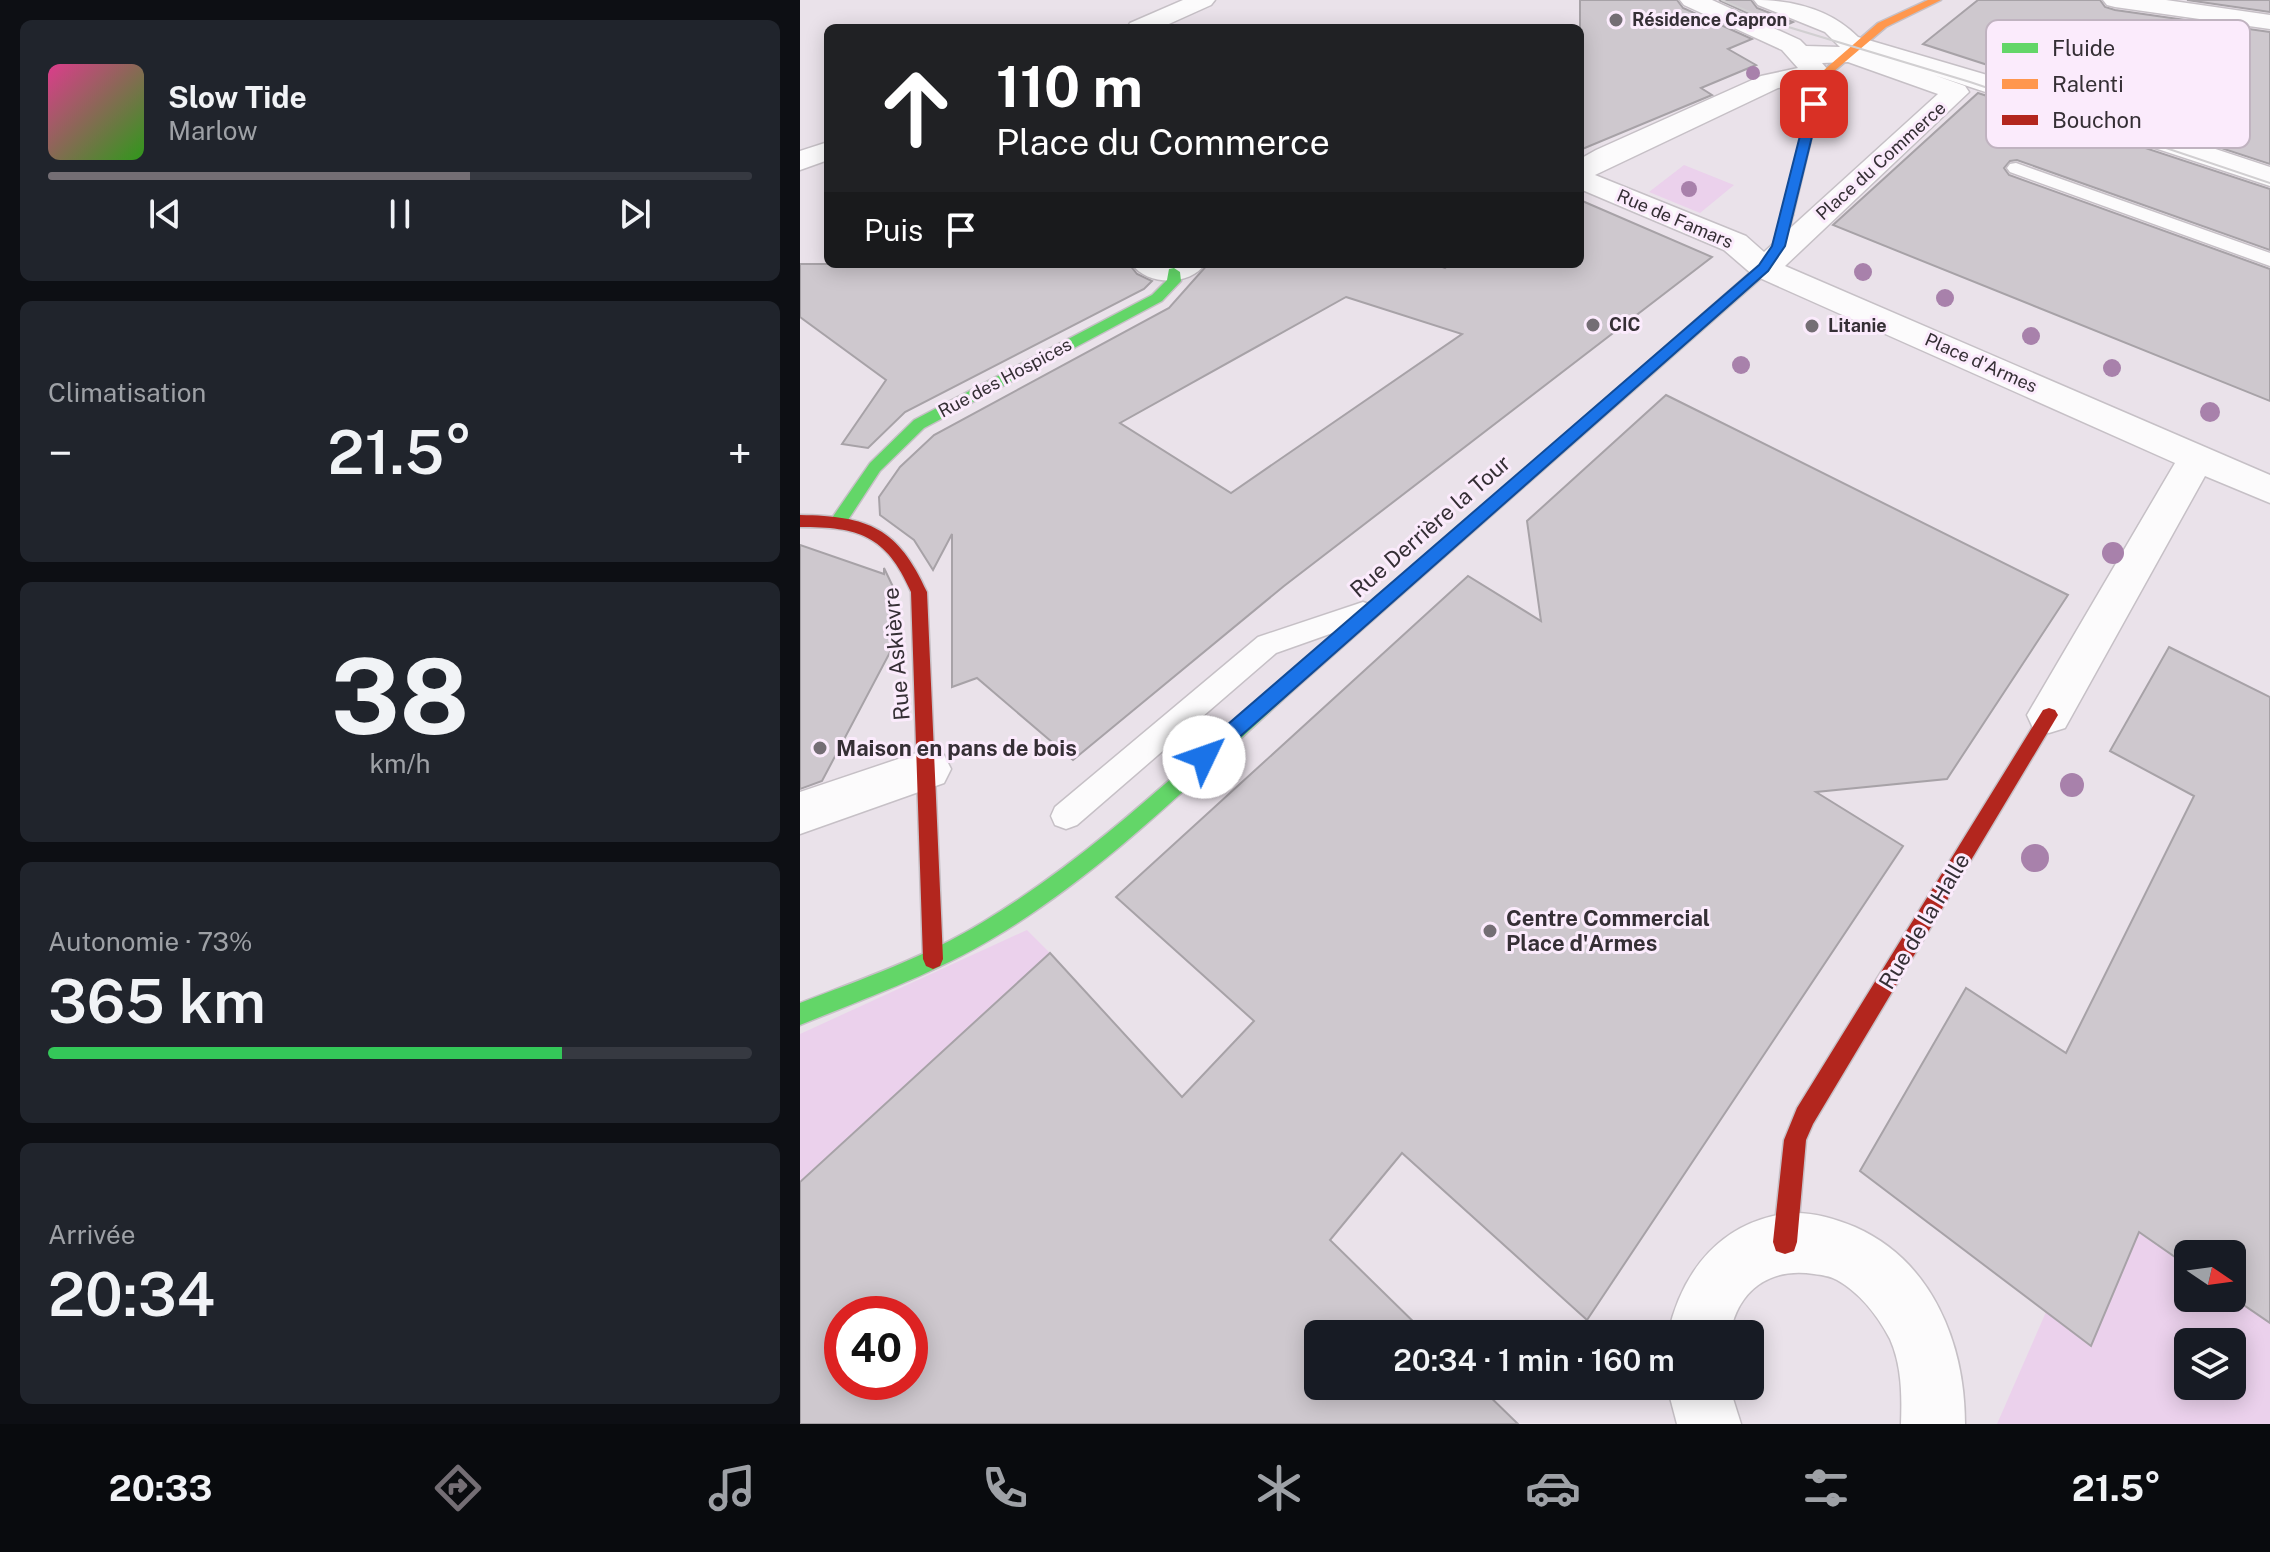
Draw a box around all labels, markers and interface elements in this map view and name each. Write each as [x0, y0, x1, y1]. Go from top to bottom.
place label: Résidence Capron [1632, 9, 1787, 30]
marker: Résidence Capron [1607, 11, 1625, 29]
legend [1986, 20, 2250, 148]
text: Fluide [2052, 35, 2115, 61]
text: 110 m [996, 54, 1143, 120]
icon: ahead [864, 56, 968, 160]
pin [1780, 70, 1848, 138]
text: Ralenti [2052, 71, 2124, 97]
text: Slow Tide [168, 79, 307, 115]
icon: arrive [1792, 82, 1836, 126]
street label: Place du Commerce [1812, 97, 1950, 224]
text: Bouchon [2052, 107, 2142, 133]
text: Marlow [168, 115, 258, 146]
text: Place du Commerce [996, 121, 1330, 163]
street label: Rue de Famars [1614, 185, 1736, 252]
icon: previous [143, 192, 187, 236]
icon: pause [378, 192, 422, 236]
icon: next [613, 192, 657, 236]
icon: arrive [939, 208, 983, 252]
text: Puis [864, 212, 923, 248]
place label: CIC [1609, 314, 1640, 335]
place label: Litanie [1828, 315, 1887, 336]
marker: CIC [1584, 316, 1602, 334]
marker: Litanie [1803, 317, 1821, 335]
street label: Place d'Armes [1922, 328, 2040, 397]
street label: Rue des Hospices [934, 334, 1075, 422]
text: Climatisation [48, 377, 206, 408]
text: 21.5° [328, 417, 472, 488]
text: − [48, 427, 72, 479]
text: + [728, 427, 752, 479]
street label: Rue Derrière la Tour [1345, 449, 1515, 603]
street label: Rue Askièvre [877, 586, 915, 722]
text: 38 [331, 635, 469, 757]
position arrow [1162, 715, 1246, 799]
place label: Maison en pans de bois [836, 735, 1077, 761]
marker: Maison en pans de bois [811, 739, 829, 757]
text: km/h [369, 748, 431, 779]
street label: Rue de la Halle [1873, 848, 1975, 994]
place label: Centre Commercial Place d'Armes [1506, 905, 1710, 956]
marker: Centre Commercial Place d'Armes [1481, 922, 1499, 940]
text: Autonomie · 73% [48, 926, 252, 957]
text: 365 km [48, 966, 266, 1037]
text: Arrivée [48, 1219, 136, 1250]
north arrow [2174, 1240, 2246, 1312]
map controls [2174, 1240, 2246, 1400]
text: 20:34 [48, 1259, 215, 1330]
speed limit sign: 40 [824, 1296, 928, 1400]
button: layers [2174, 1328, 2246, 1400]
text: 20:34 · 1 min · 160 m [1393, 1342, 1675, 1378]
icon: directions [430, 1460, 486, 1516]
icon: music [704, 1460, 760, 1516]
icon: phone [977, 1460, 1033, 1516]
icon: climate [1251, 1460, 1307, 1516]
icon: car [1525, 1460, 1581, 1516]
icon: filters [1798, 1460, 1854, 1516]
text: 20:33 [109, 1467, 212, 1509]
text: 21.5° [2072, 1467, 2161, 1509]

